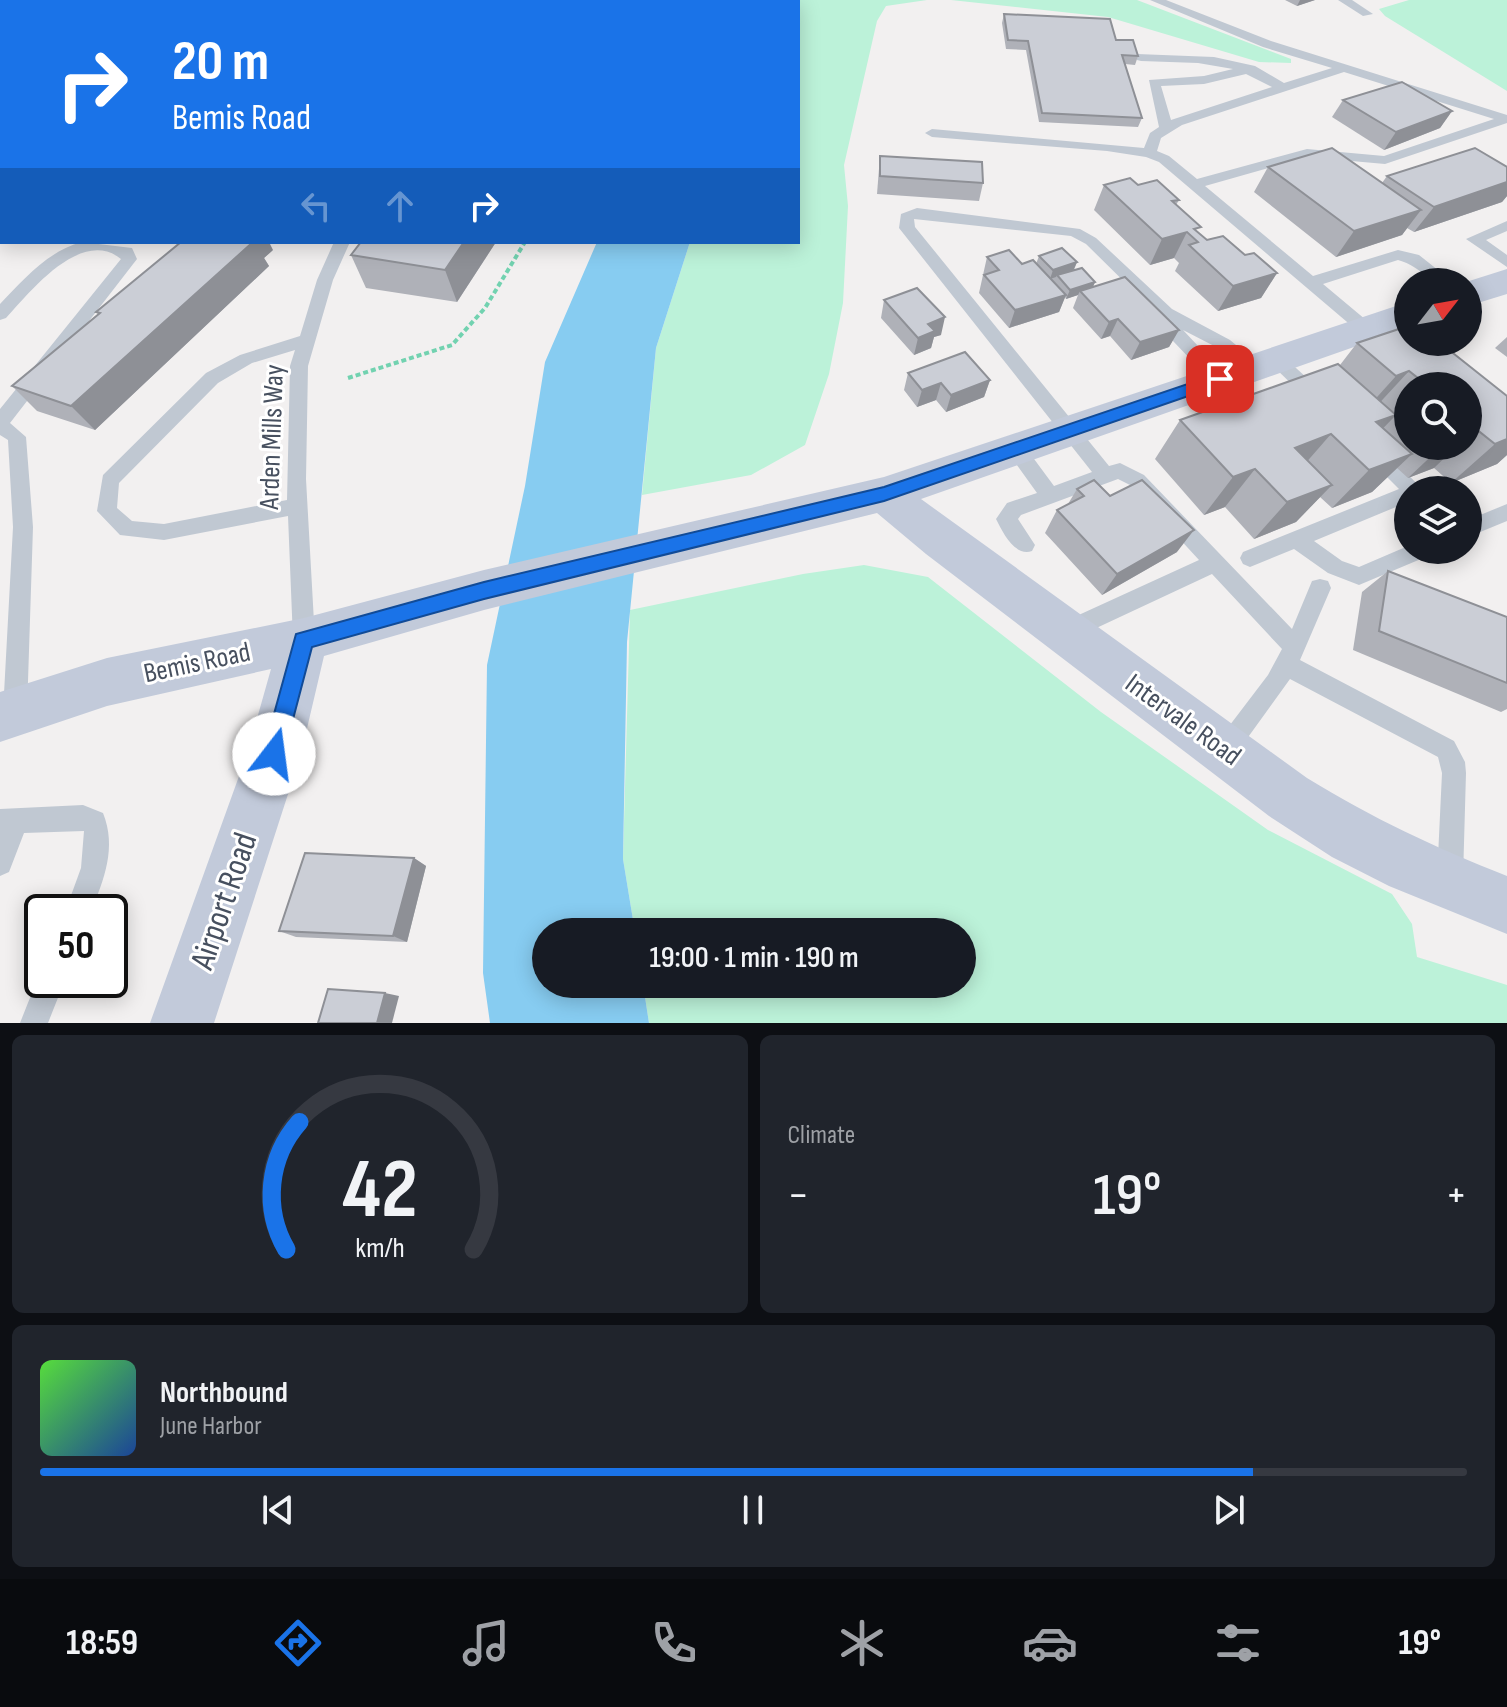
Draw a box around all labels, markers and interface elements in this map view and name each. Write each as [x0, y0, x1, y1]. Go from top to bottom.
text: 20 m [172, 29, 269, 96]
icon: right [40, 32, 144, 136]
text: Bemis Road [172, 97, 311, 140]
icon: left [294, 184, 338, 228]
icon: ahead [378, 184, 422, 228]
icon: right [462, 184, 506, 228]
north arrow [1394, 268, 1482, 356]
map controls [1394, 268, 1482, 564]
pin [1186, 345, 1254, 413]
icon: arrive [1198, 357, 1242, 401]
street label: Arden Mills Way [253, 364, 291, 511]
button: search [1394, 372, 1482, 460]
button: layers [1394, 476, 1482, 564]
street label: Bemis Road [141, 636, 253, 690]
street label: Intervale Road [1119, 667, 1247, 773]
position arrow [232, 712, 316, 796]
street label: Airport Road [181, 827, 266, 975]
speed limit sign: 50 [24, 894, 128, 998]
text: 19:00 · 1 min · 190 m [649, 940, 859, 976]
text: Climate [788, 1120, 855, 1151]
text: 42 [342, 1141, 417, 1241]
text: 19° [1093, 1160, 1162, 1232]
text: − [788, 1169, 809, 1222]
text: + [1445, 1169, 1467, 1222]
text: km/h [355, 1231, 404, 1266]
text: Northbound [160, 1375, 288, 1411]
text: June Harbor [160, 1411, 262, 1442]
icon: previous [256, 1488, 300, 1532]
icon: pause [731, 1488, 775, 1532]
icon: next [1207, 1488, 1251, 1532]
icon: directions [270, 1615, 326, 1671]
icon: music [458, 1615, 514, 1671]
icon: phone [646, 1615, 702, 1671]
icon: climate [834, 1615, 890, 1671]
icon: car [1022, 1615, 1078, 1671]
icon: filters [1210, 1615, 1266, 1671]
text: 18:59 [66, 1622, 138, 1665]
text: 19° [1398, 1622, 1441, 1665]

